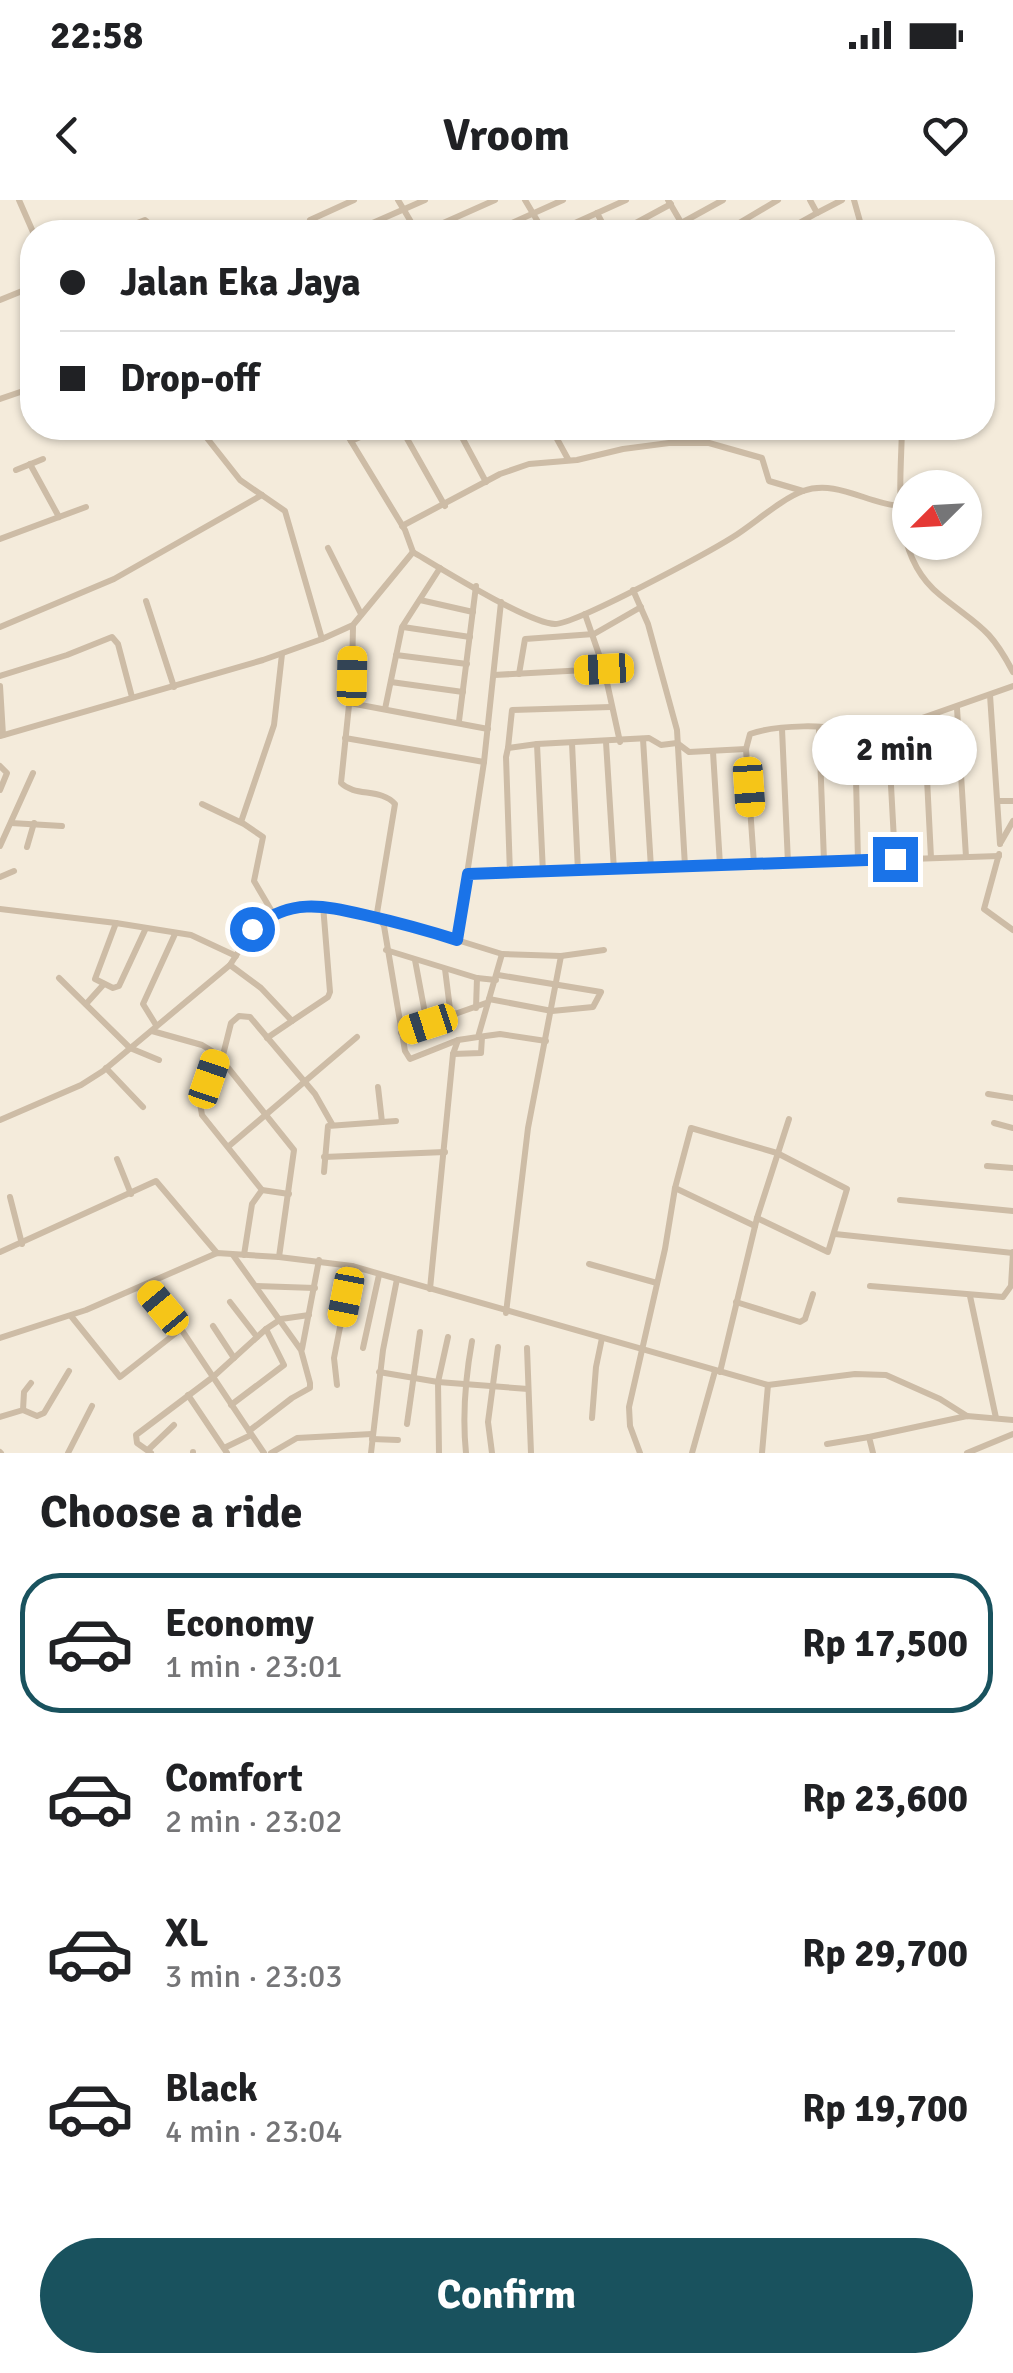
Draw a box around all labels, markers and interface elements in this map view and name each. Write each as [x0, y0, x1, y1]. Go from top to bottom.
text: 22:58 [50, 12, 143, 59]
icon: back [40, 108, 95, 163]
text: Vroom [443, 108, 570, 163]
icon: heart [918, 108, 973, 163]
text: Jalan Eka Jaya [120, 259, 361, 306]
text: Drop-off [120, 355, 260, 402]
north arrow [892, 470, 982, 560]
map controls [892, 470, 982, 560]
car [336, 646, 368, 706]
car [573, 652, 635, 686]
callout: 2 min [812, 714, 978, 784]
text: 2 min [856, 730, 933, 769]
car [732, 756, 766, 818]
route end [873, 837, 918, 882]
route start [230, 907, 275, 952]
car [395, 1000, 461, 1048]
car [185, 1046, 233, 1112]
car [326, 1265, 366, 1329]
car [132, 1275, 194, 1341]
text: Choose a ride [40, 1485, 303, 1540]
icon: car [45, 1598, 135, 1688]
text: Economy [165, 1600, 314, 1647]
text: Rp 17,500 [802, 1620, 968, 1667]
text: 1 min · 23:01 [165, 1647, 343, 1686]
icon: car [45, 1753, 135, 1843]
text: Comfort [165, 1755, 303, 1802]
text: Rp 23,600 [802, 1775, 968, 1822]
text: 2 min · 23:02 [165, 1802, 343, 1841]
icon: car [45, 1908, 135, 1998]
text: XL [165, 1910, 208, 1957]
text: Rp 29,700 [802, 1930, 968, 1977]
text: 3 min · 23:03 [165, 1957, 343, 1996]
icon: car [45, 2063, 135, 2153]
text: Black [165, 2065, 258, 2112]
text: Rp 19,700 [802, 2085, 968, 2132]
text: 4 min · 23:04 [165, 2112, 343, 2151]
button: Confirm [40, 2238, 973, 2353]

